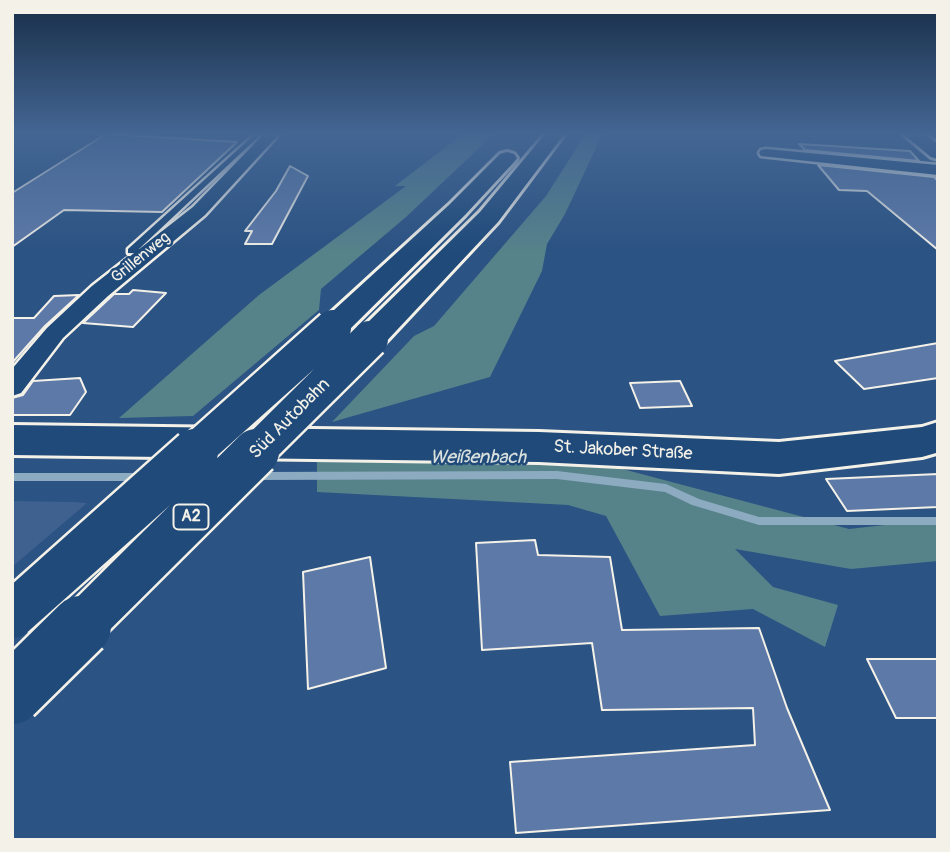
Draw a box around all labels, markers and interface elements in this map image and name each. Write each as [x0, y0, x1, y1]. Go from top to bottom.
street label: Grillenweg [108, 228, 174, 288]
street label: Süd Autobahn [245, 374, 335, 464]
street label: St. Jakober Straße [553, 437, 693, 465]
water label: Weißenbach [430, 447, 526, 469]
road number: A2 [174, 504, 208, 530]

